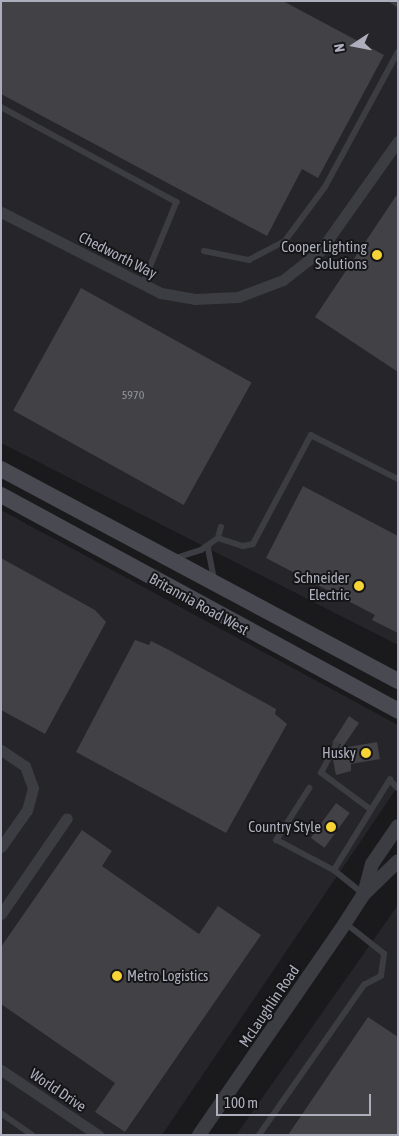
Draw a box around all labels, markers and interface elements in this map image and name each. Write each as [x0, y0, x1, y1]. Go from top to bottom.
north arrow [329, 20, 379, 70]
text: N [331, 42, 348, 53]
street label: Chedworth Way [76, 228, 160, 282]
place label: Cooper Lighting Solutions [281, 237, 367, 272]
marker: Cooper Lighting Solutions [371, 249, 383, 261]
house number: 5970 [122, 389, 144, 403]
place label: Schneider Electric [294, 568, 349, 603]
street label: Britannia Road West [146, 569, 252, 639]
marker: Schneider Electric [353, 580, 365, 592]
place label: Husky [322, 744, 356, 762]
marker: Husky [360, 747, 372, 759]
place label: Country Style [248, 818, 321, 836]
marker: Country Style [325, 821, 337, 833]
street label: McLaughlin Road [235, 962, 303, 1050]
place label: Metro Logistics [127, 967, 208, 985]
marker: Metro Logistics [111, 970, 123, 982]
street label: World Drive [26, 1065, 90, 1115]
scale bar [219, 1084, 374, 1116]
text: 100 m [224, 1094, 258, 1111]

